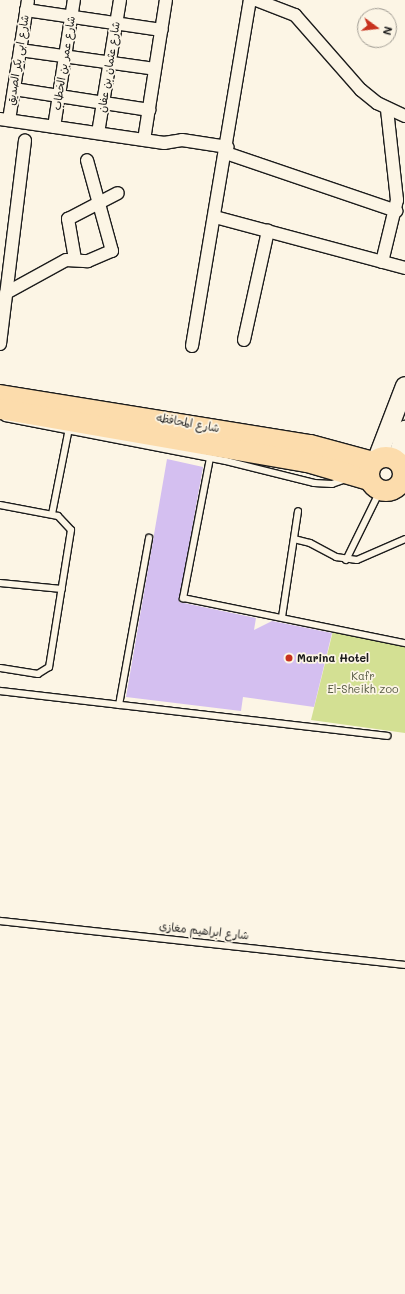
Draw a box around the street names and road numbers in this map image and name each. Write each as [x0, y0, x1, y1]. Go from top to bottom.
street label: شارع ابى بكر الصديق [4, 14, 32, 106]
street label: شارع عمر بن الخطاب [50, 15, 78, 111]
street label: شارع عثمان بن عفان [95, 21, 123, 113]
street label: شارع المحافظه [155, 411, 221, 435]
street label: شارع ابراهيم مغازى [158, 920, 250, 942]

